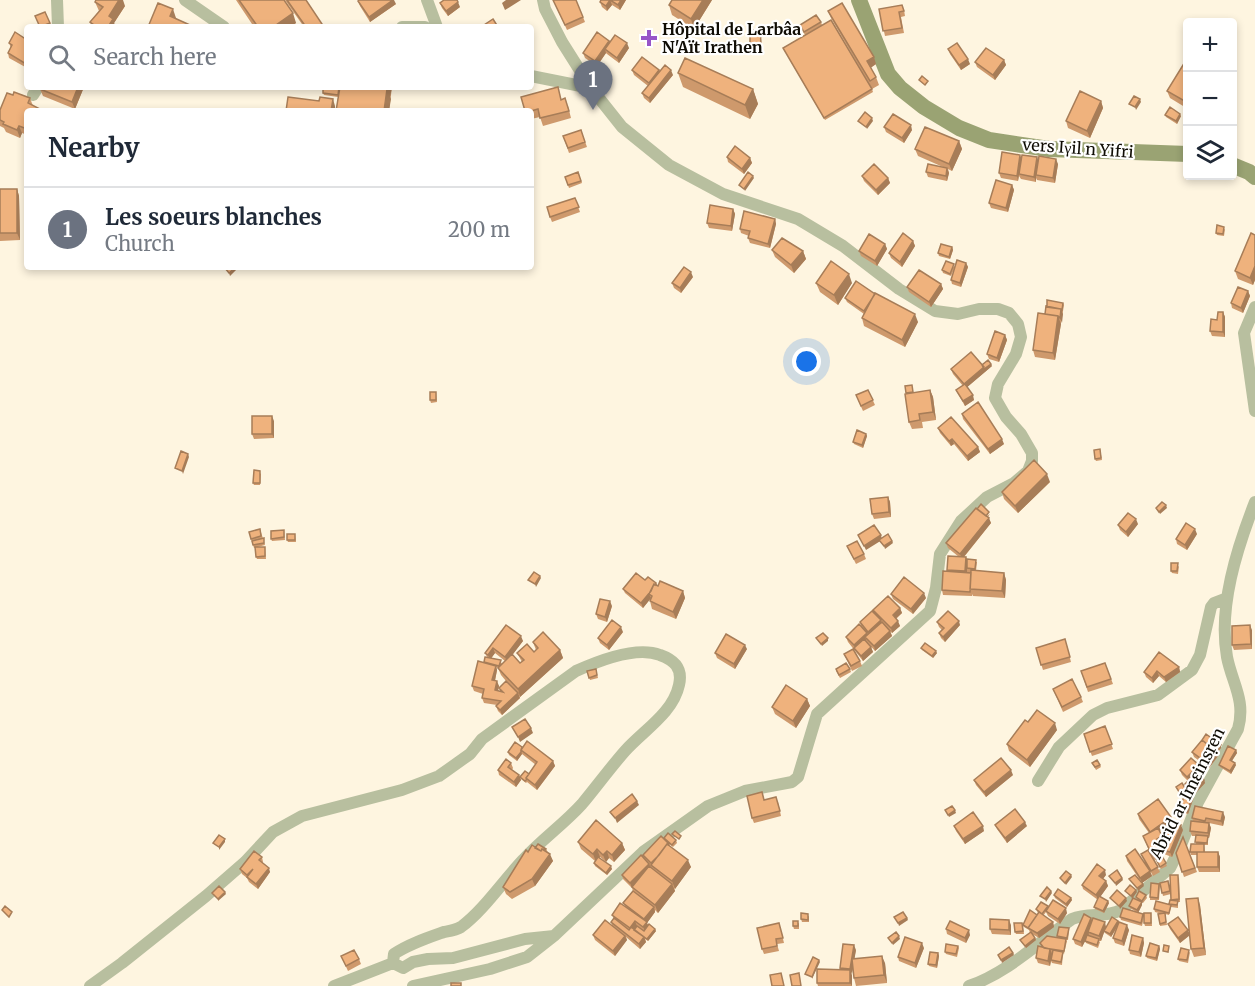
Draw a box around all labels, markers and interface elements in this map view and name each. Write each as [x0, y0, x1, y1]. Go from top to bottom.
map controls [1183, 18, 1237, 180]
button: + [1183, 18, 1237, 72]
place label: Hôpital de Larbâa N'Aït Irathen [662, 19, 801, 57]
search box [24, 24, 534, 90]
marker: Hôpital de Larbâa N'Aït Irathen [640, 29, 658, 47]
icon: search [45, 41, 78, 74]
text: Search here [93, 43, 216, 71]
pin: 1 [574, 60, 612, 110]
button: − [1183, 72, 1237, 126]
button: layers [1183, 126, 1237, 180]
text: Nearby [48, 131, 140, 164]
street label: vers Iγil n Yifri [1021, 134, 1134, 162]
text: Les soeurs blanches [105, 203, 322, 231]
text: 1 [63, 217, 72, 242]
text: 200 m [448, 217, 510, 242]
text: Church [105, 231, 175, 256]
your location [792, 347, 821, 376]
street label: Abrid ar Imɛinsṛen [1145, 724, 1229, 863]

